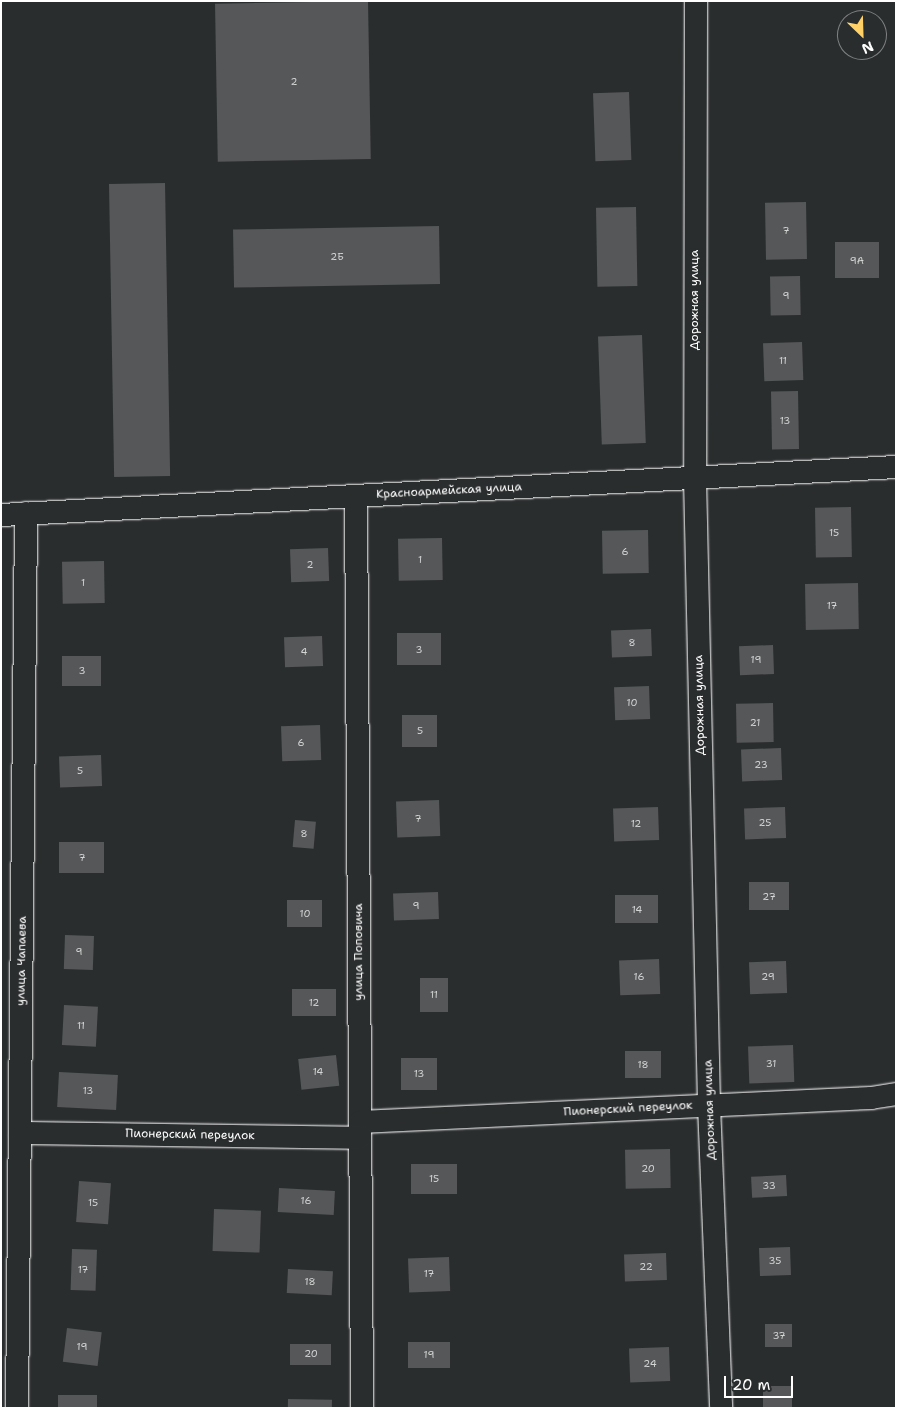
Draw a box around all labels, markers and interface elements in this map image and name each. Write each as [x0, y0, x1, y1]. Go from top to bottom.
north arrow [837, 10, 887, 60]
text: N [859, 37, 876, 58]
house number: 2 [291, 76, 297, 88]
house number: 7 [783, 225, 789, 237]
street label: Дорожная улица [688, 250, 702, 350]
house number: 2Б [330, 251, 344, 263]
house number: 9А [850, 255, 864, 267]
house number: 9 [783, 290, 789, 302]
house number: 11 [779, 355, 787, 367]
house number: 13 [780, 415, 790, 427]
street label: Красноармейская улица [376, 480, 522, 502]
house number: 15 [829, 527, 839, 539]
house number: 6 [622, 546, 628, 558]
house number: 1 [418, 554, 422, 566]
house number: 2 [307, 559, 313, 571]
house number: 1 [81, 577, 85, 589]
house number: 17 [827, 600, 837, 612]
house number: 8 [629, 637, 635, 649]
house number: 3 [416, 644, 422, 656]
house number: 4 [301, 646, 307, 658]
house number: 19 [751, 654, 761, 666]
street label: Дорожная улица [692, 655, 708, 755]
house number: 3 [79, 665, 85, 677]
house number: 10 [627, 697, 637, 709]
house number: 21 [750, 717, 760, 729]
house number: 5 [417, 725, 423, 737]
house number: 6 [298, 737, 304, 749]
house number: 23 [754, 759, 768, 771]
house number: 5 [77, 765, 83, 777]
house number: 7 [415, 813, 421, 825]
house number: 25 [759, 817, 771, 829]
house number: 12 [631, 818, 641, 830]
house number: 8 [301, 828, 307, 840]
house number: 7 [79, 852, 85, 864]
house number: 27 [762, 891, 776, 903]
house number: 9 [413, 900, 419, 912]
street label: улица Поповича [352, 903, 366, 1001]
house number: 14 [632, 904, 642, 916]
house number: 10 [300, 908, 310, 920]
street label: улица Чапаева [14, 916, 30, 1006]
house number: 9 [76, 946, 82, 958]
house number: 16 [634, 971, 644, 983]
house number: 29 [761, 971, 775, 983]
house number: 11 [430, 989, 438, 1001]
house number: 12 [309, 997, 319, 1009]
house number: 11 [77, 1020, 85, 1032]
house number: 31 [766, 1058, 776, 1070]
house number: 18 [637, 1059, 649, 1071]
street label: Дорожная улица [701, 1060, 719, 1160]
house number: 14 [313, 1066, 323, 1078]
house number: 13 [414, 1068, 424, 1080]
house number: 13 [83, 1085, 93, 1097]
street label: Пионерский переулок [563, 1098, 693, 1120]
street label: Пионерский переулок [125, 1127, 255, 1143]
house number: 20 [641, 1163, 655, 1175]
house number: 15 [429, 1173, 439, 1185]
house number: 33 [762, 1180, 776, 1192]
house number: 16 [301, 1195, 311, 1207]
house number: 15 [88, 1197, 98, 1209]
house number: 35 [769, 1255, 781, 1267]
house number: 22 [639, 1261, 653, 1273]
house number: 17 [78, 1264, 88, 1276]
house number: 17 [424, 1268, 434, 1280]
house number: 18 [304, 1276, 316, 1288]
house number: 37 [772, 1330, 786, 1342]
house number: 19 [77, 1341, 87, 1353]
house number: 20 [304, 1348, 318, 1360]
house number: 19 [424, 1349, 434, 1361]
house number: 24 [643, 1358, 657, 1370]
scale bar [727, 1366, 796, 1398]
text: 20 m [732, 1375, 771, 1395]

